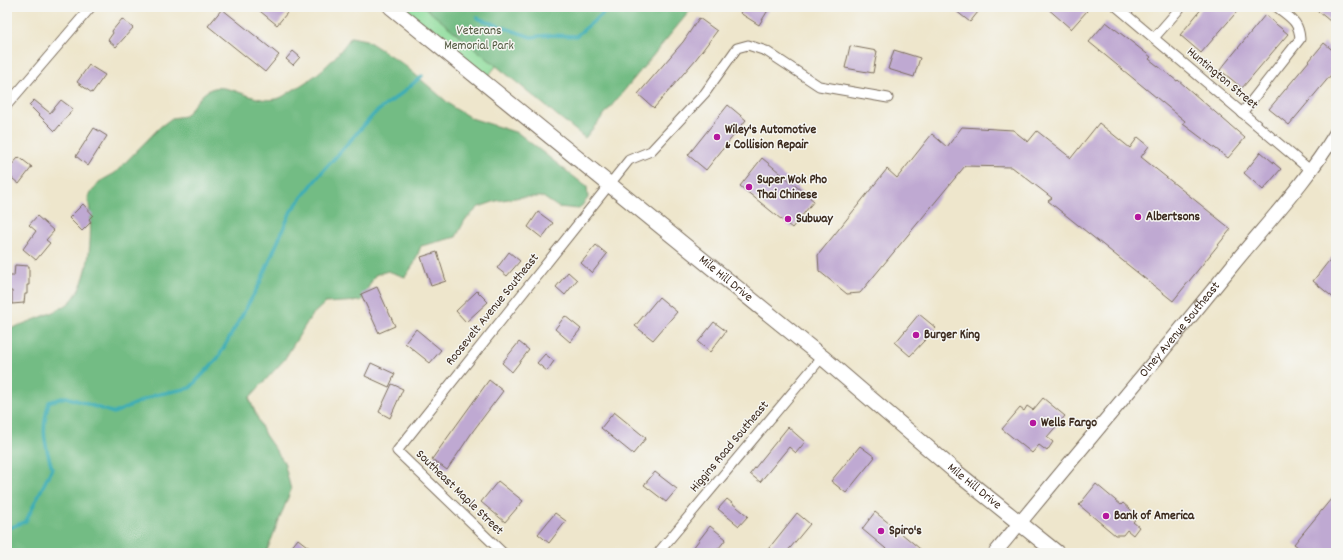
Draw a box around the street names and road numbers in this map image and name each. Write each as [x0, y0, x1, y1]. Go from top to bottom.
street label: Huntington Street [1182, 43, 1262, 115]
street label: Roosevelt Avenue Southeast [442, 250, 544, 370]
street label: Mile Hill Drive [694, 251, 757, 307]
street label: Olney Avenue Southeast [1135, 277, 1225, 382]
street label: Higgins Road Southeast [686, 397, 774, 497]
street label: Southeast Maple Street [411, 446, 507, 540]
street label: Mile Hill Drive [943, 459, 1006, 514]

